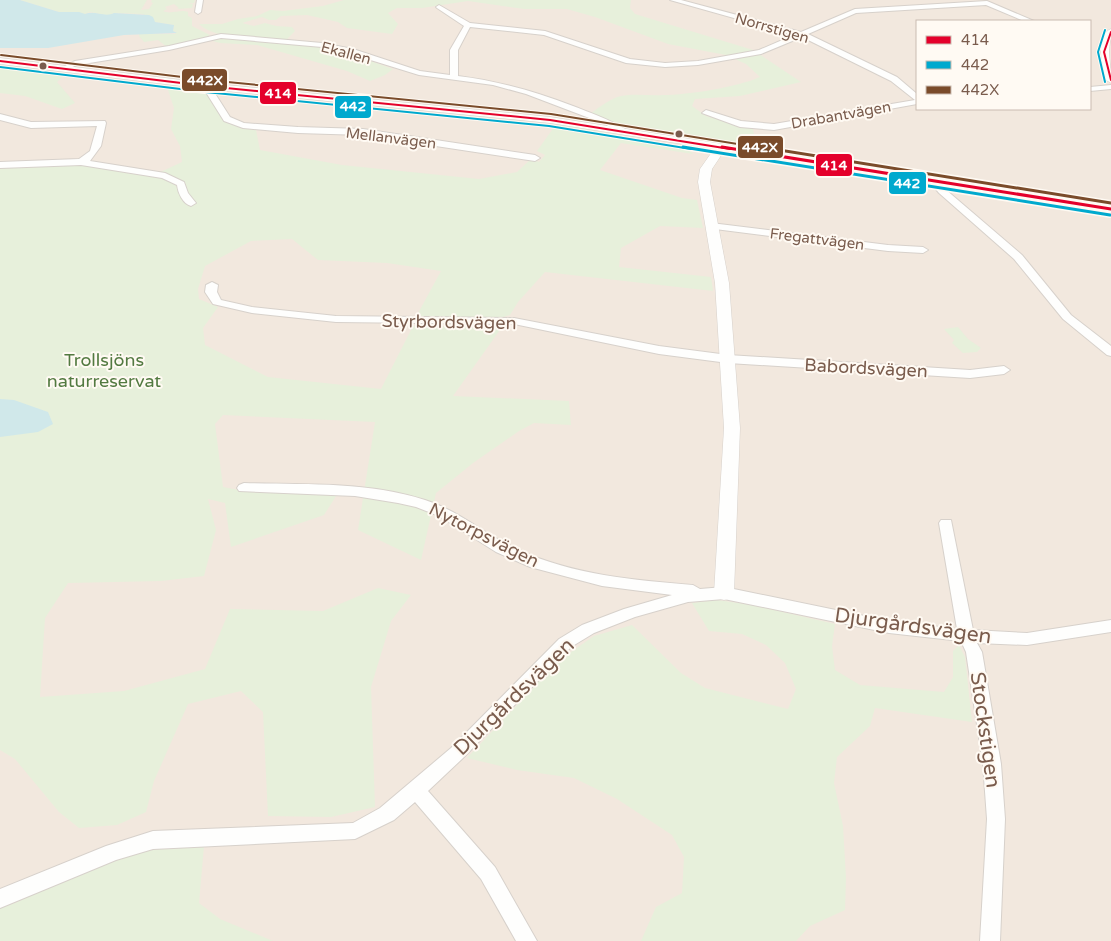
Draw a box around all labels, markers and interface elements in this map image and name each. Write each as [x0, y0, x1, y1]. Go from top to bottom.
street label: Norrstigen [733, 9, 811, 47]
legend [916, 20, 1091, 110]
text: 414 [961, 31, 989, 49]
street label: Ekallen [319, 38, 373, 68]
text: 442 [961, 56, 989, 74]
unlabelled marker [38, 61, 48, 71]
line badge: 442X [181, 68, 228, 92]
text: 442X [187, 72, 223, 89]
line badge: 414 [259, 81, 297, 105]
text: 442X [961, 81, 999, 99]
text: 414 [265, 85, 291, 102]
line badge: 442 [334, 95, 372, 119]
street label: Drabantvägen [790, 97, 892, 133]
text: 442 [340, 98, 366, 115]
street label: Mellanvägen [345, 124, 437, 152]
unlabelled marker [674, 129, 684, 139]
line badge: 442X [737, 135, 784, 159]
text: 442X [742, 139, 778, 156]
line badge: 414 [815, 153, 853, 177]
text: 414 [821, 157, 847, 174]
line badge: 442 [888, 171, 927, 195]
text: 442 [894, 175, 920, 192]
street label: Fregattvägen [769, 224, 865, 254]
street label: Styrbordsvägen [381, 310, 517, 334]
park label: Trollsjöns naturreservat [47, 349, 161, 392]
street label: Babordsvägen [804, 354, 928, 382]
street label: Nytorpsvägen [425, 498, 543, 572]
street label: Djurgårdsvägen [833, 603, 993, 649]
street label: Djurgårdsvägen [448, 633, 580, 761]
street label: Stockstigen [964, 670, 1006, 790]

